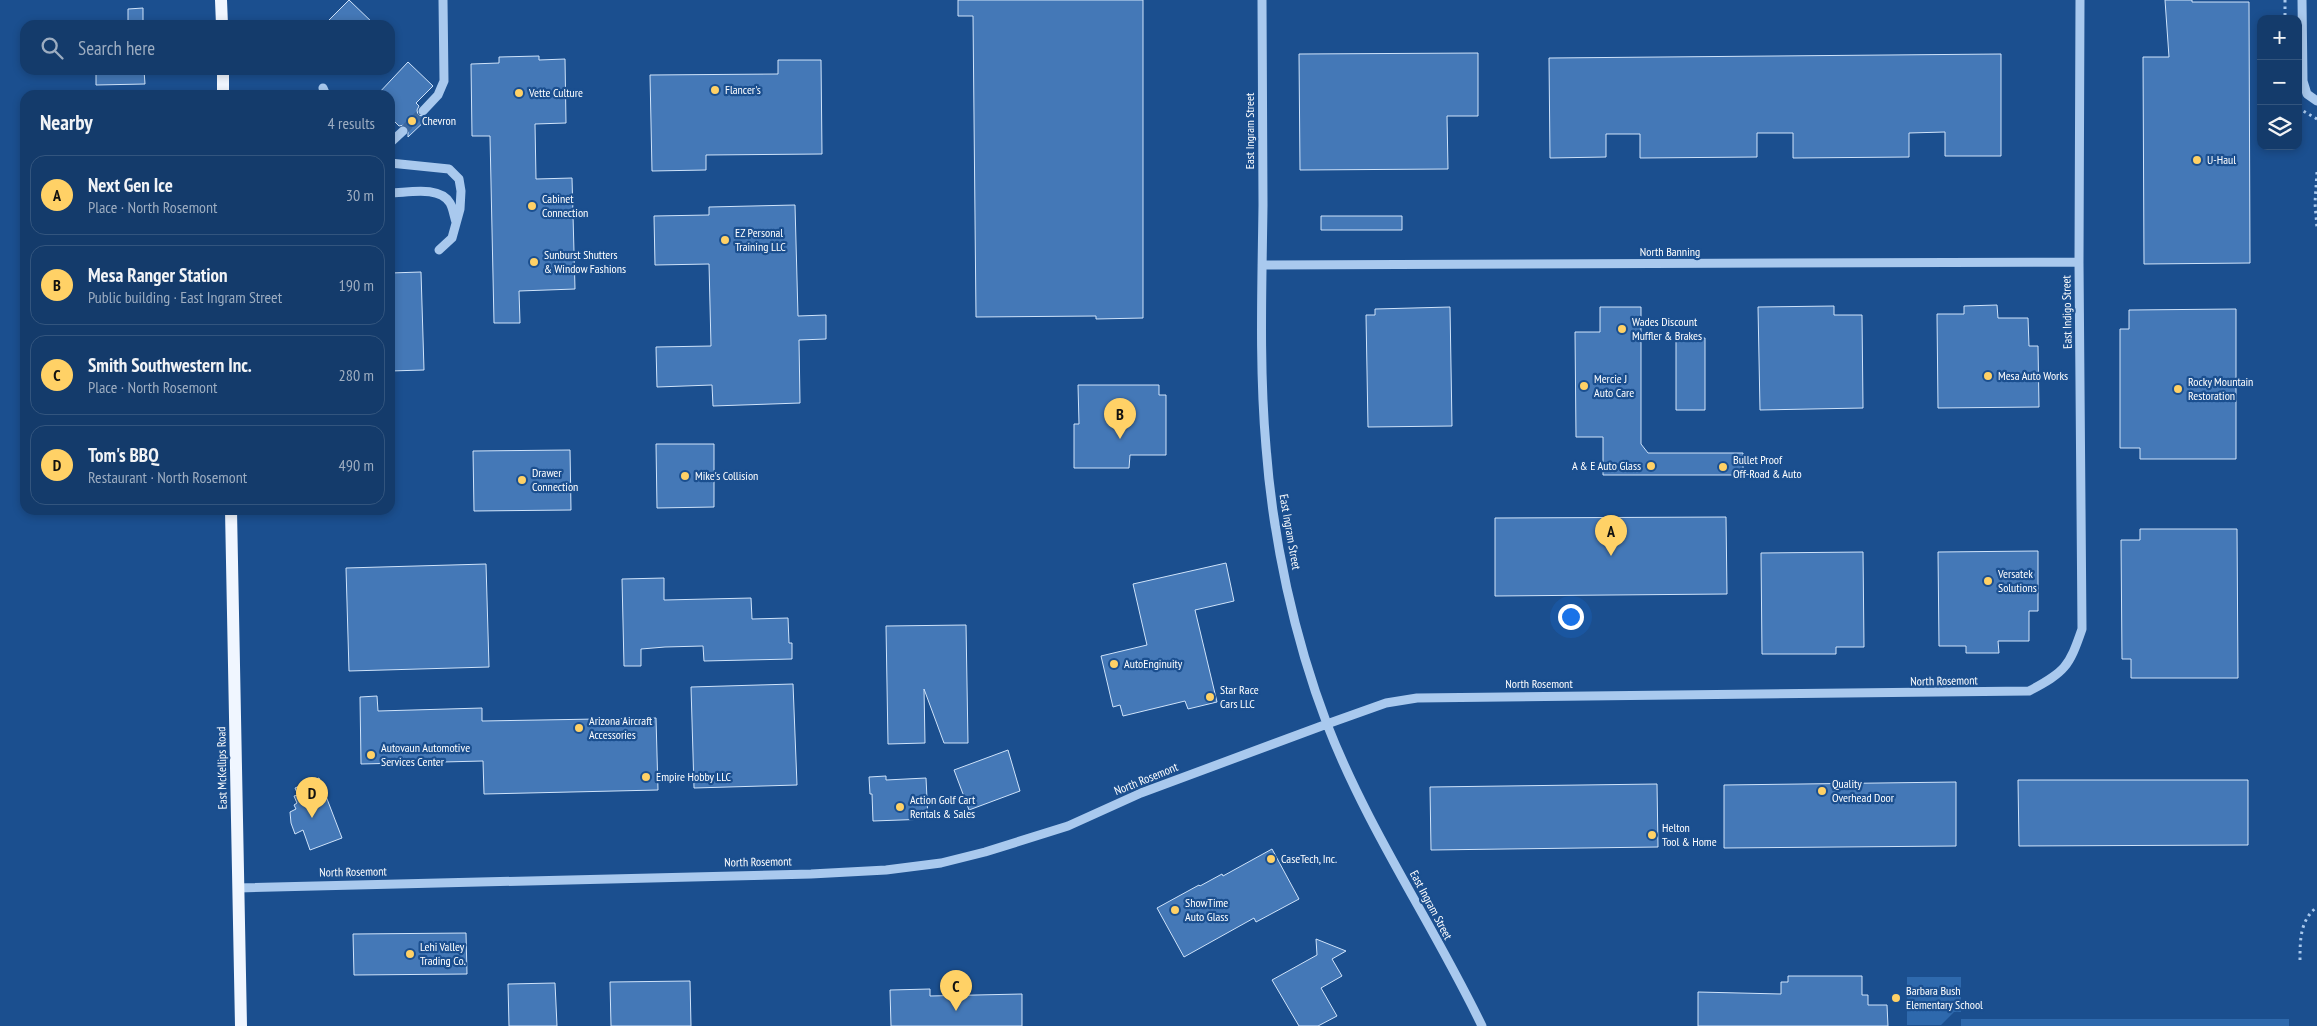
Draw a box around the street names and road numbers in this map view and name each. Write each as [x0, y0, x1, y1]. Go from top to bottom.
street label: East Ingram Street [1242, 92, 1257, 169]
street label: North Banning [1640, 244, 1700, 259]
street label: East Indigo Street [2058, 274, 2075, 349]
street label: East Ingram Street [1276, 493, 1305, 572]
street label: North Rosemont [1910, 672, 1979, 689]
street label: North Rosemont [1505, 676, 1573, 691]
street label: East McKellips Road [213, 727, 230, 809]
street label: North Rosemont [1112, 759, 1181, 798]
street label: North Rosemont [724, 853, 793, 870]
street label: North Rosemont [319, 863, 388, 880]
street label: East Ingram Street [1407, 868, 1456, 943]

